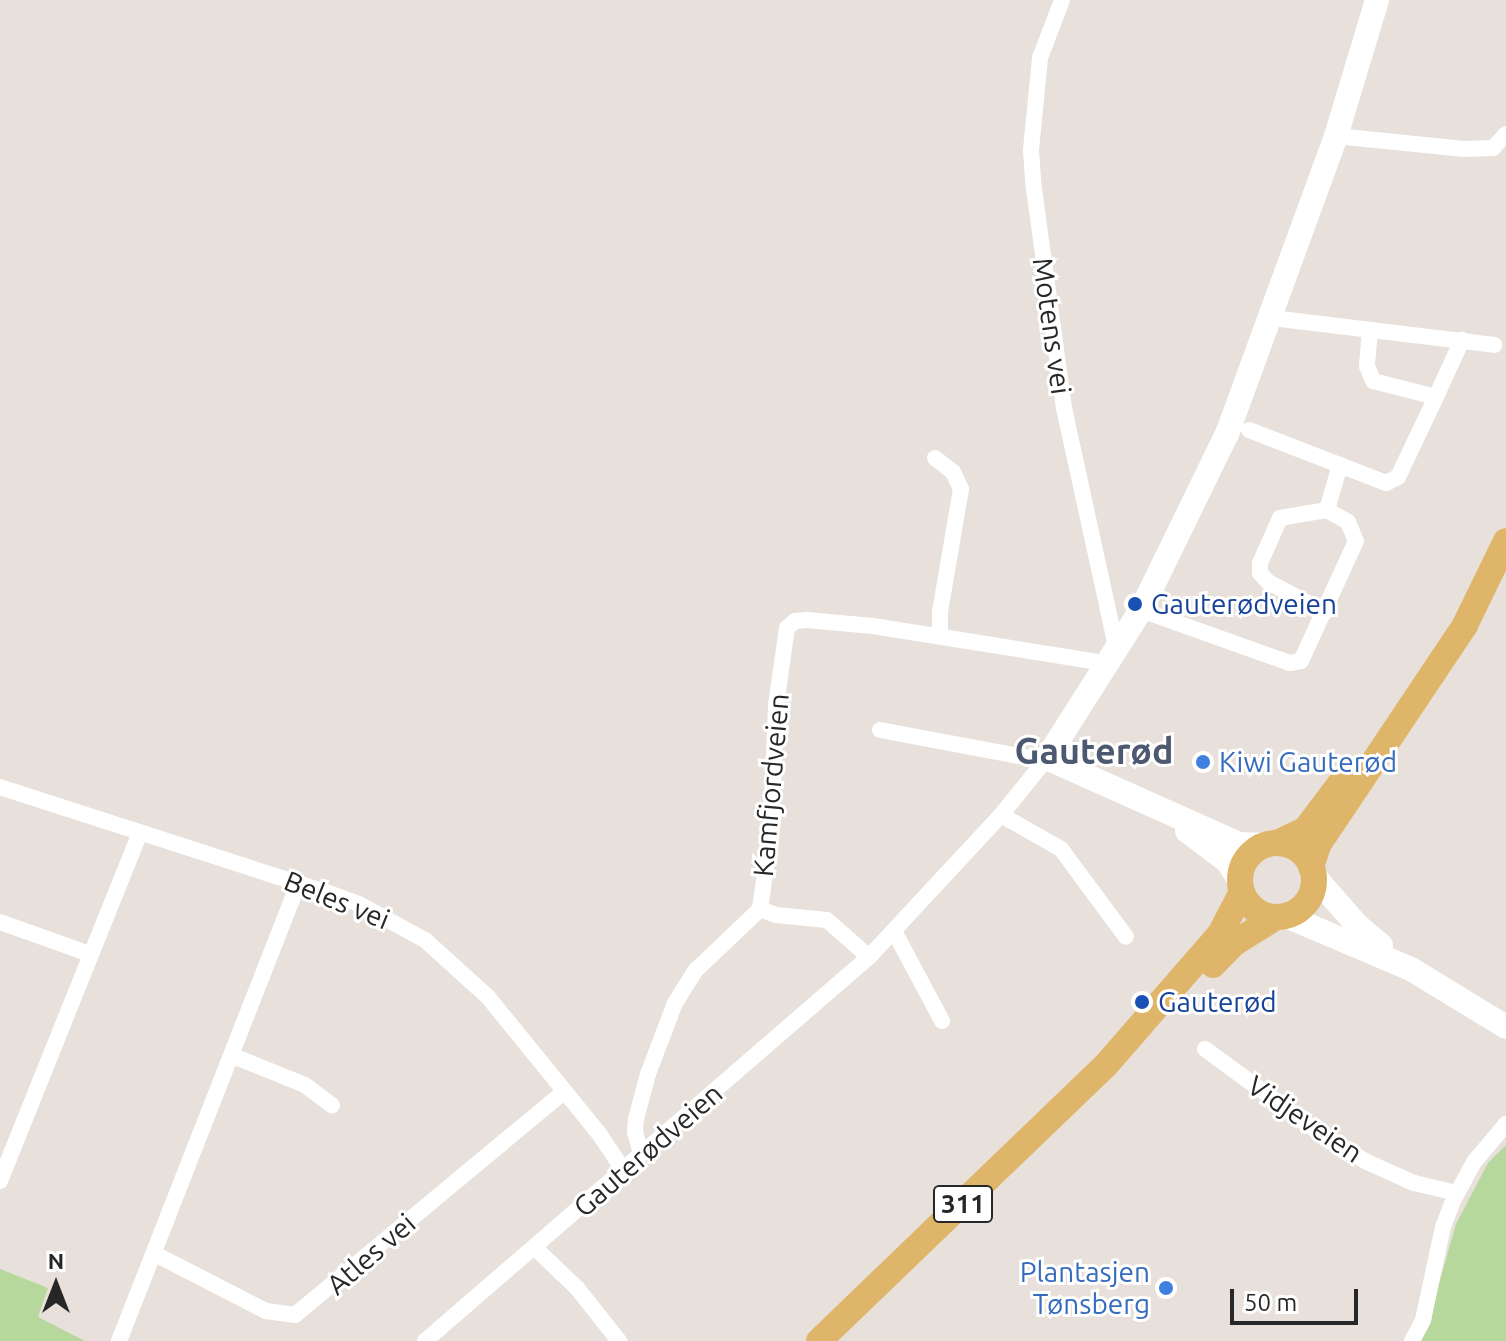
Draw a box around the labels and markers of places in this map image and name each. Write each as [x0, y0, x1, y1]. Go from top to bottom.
place label: Gauterødveien [1151, 587, 1337, 621]
marker: Gauterødveien [1126, 595, 1144, 613]
place label: Kiwi Gauterød [1219, 745, 1397, 779]
marker: Kiwi Gauterød [1194, 753, 1212, 771]
place label: Gauterød [1158, 985, 1277, 1019]
marker: Gauterød [1133, 993, 1151, 1011]
place label: Plantasjen Tønsberg [1020, 1255, 1150, 1321]
marker: Plantasjen Tønsberg [1157, 1279, 1175, 1297]

